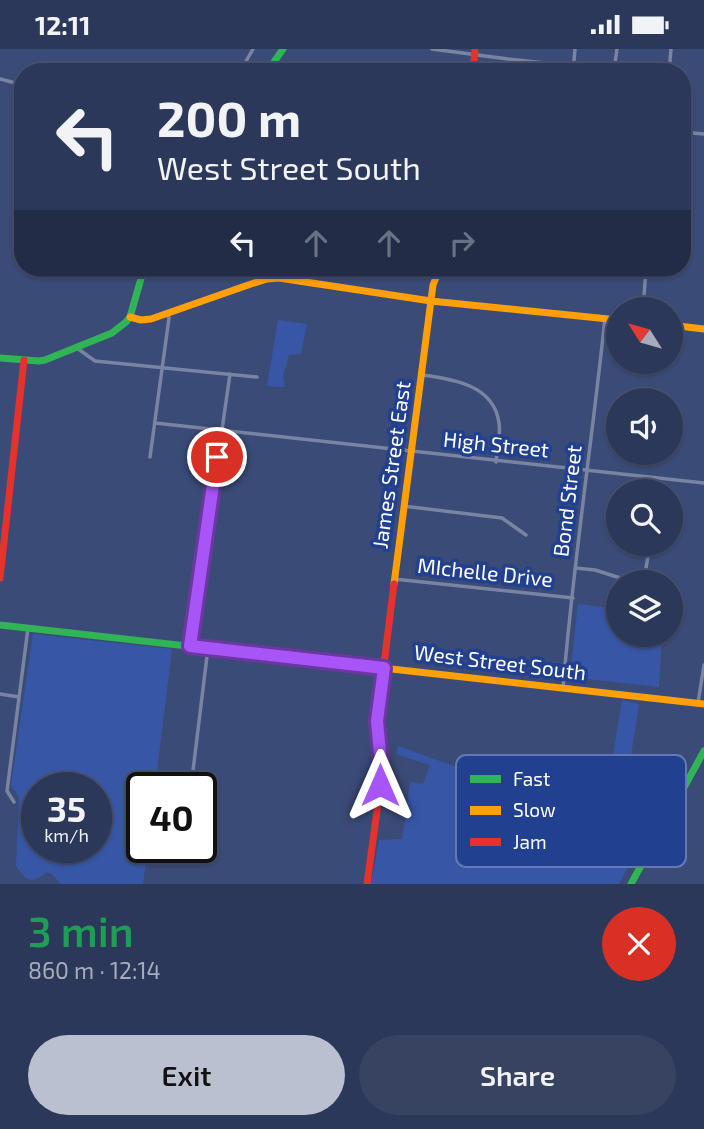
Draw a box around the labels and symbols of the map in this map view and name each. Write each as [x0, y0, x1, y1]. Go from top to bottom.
north arrow [606, 297, 682, 375]
street label: James Street East [366, 380, 415, 550]
street label: High Street [442, 426, 550, 461]
pin [187, 427, 247, 487]
street label: Bond Street [547, 444, 586, 558]
street label: MIchelle Drive [416, 552, 554, 591]
street label: West Street South [413, 639, 588, 684]
position arrow [343, 748, 417, 822]
legend [456, 755, 686, 867]
text: Fast [513, 767, 550, 790]
speed limit sign: 40 [126, 772, 217, 863]
text: Slow [513, 798, 556, 821]
text: Jam [513, 830, 547, 853]

